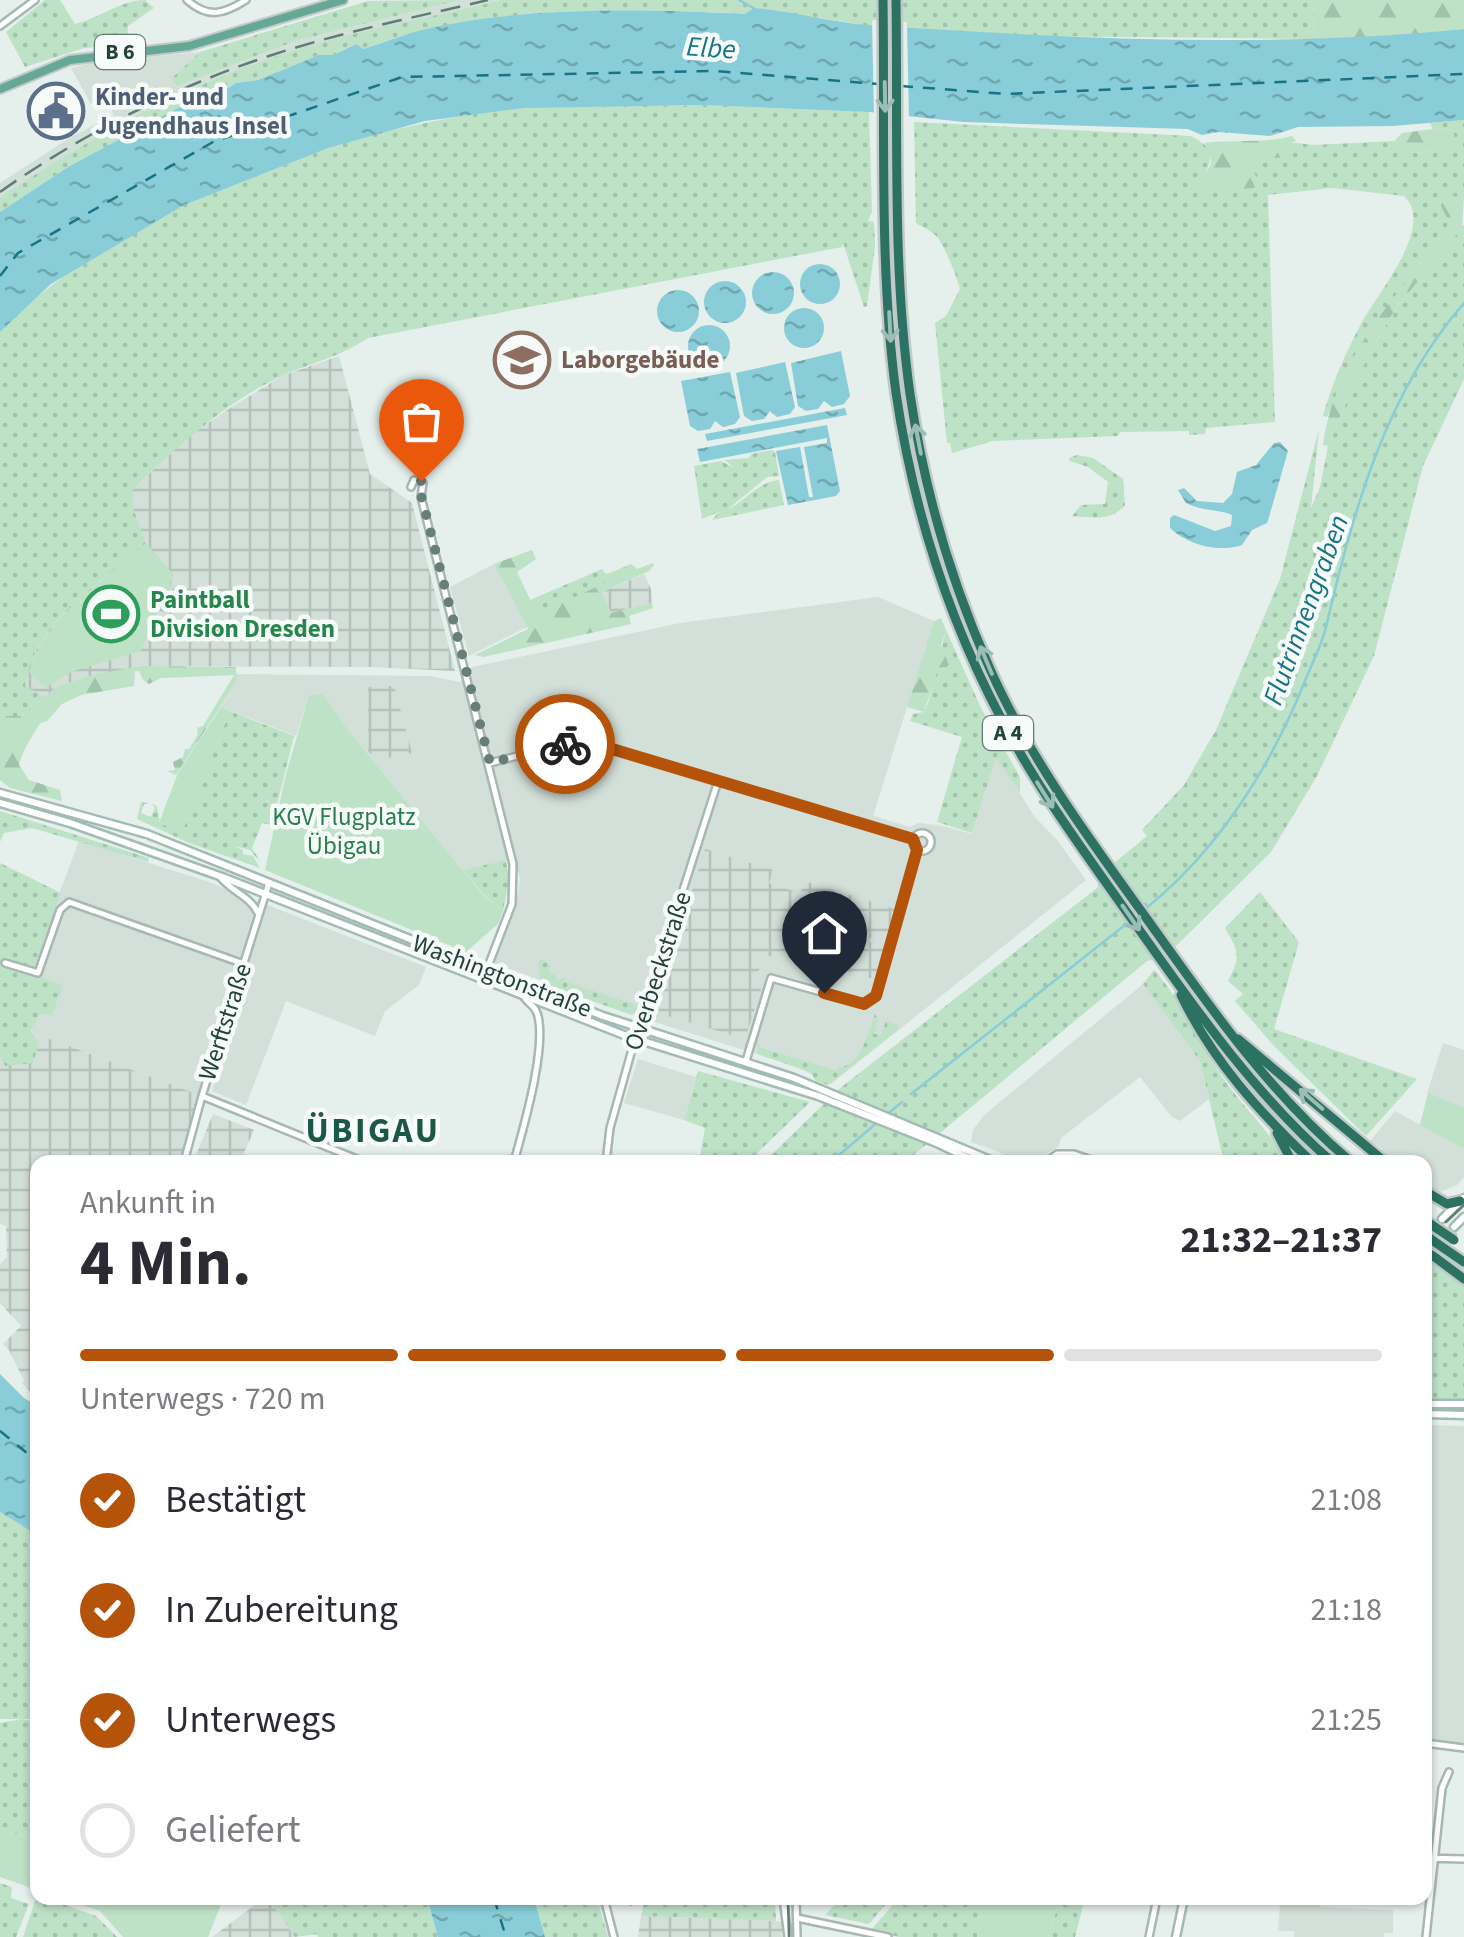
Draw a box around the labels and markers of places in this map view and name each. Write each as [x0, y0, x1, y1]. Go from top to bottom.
place label: Kinder- und Jugendhaus Insel [95, 79, 287, 144]
public building icon: Kinder- und Jugendhaus Insel [26, 81, 86, 141]
school or university icon: Laborgebäude [492, 330, 552, 390]
place label: Laborgebäude [561, 342, 720, 378]
pin [379, 379, 464, 482]
place label: Paintball Division Dresden [150, 582, 335, 647]
sports icon: Paintball Division Dresden [81, 584, 141, 644]
pin [782, 891, 867, 994]

